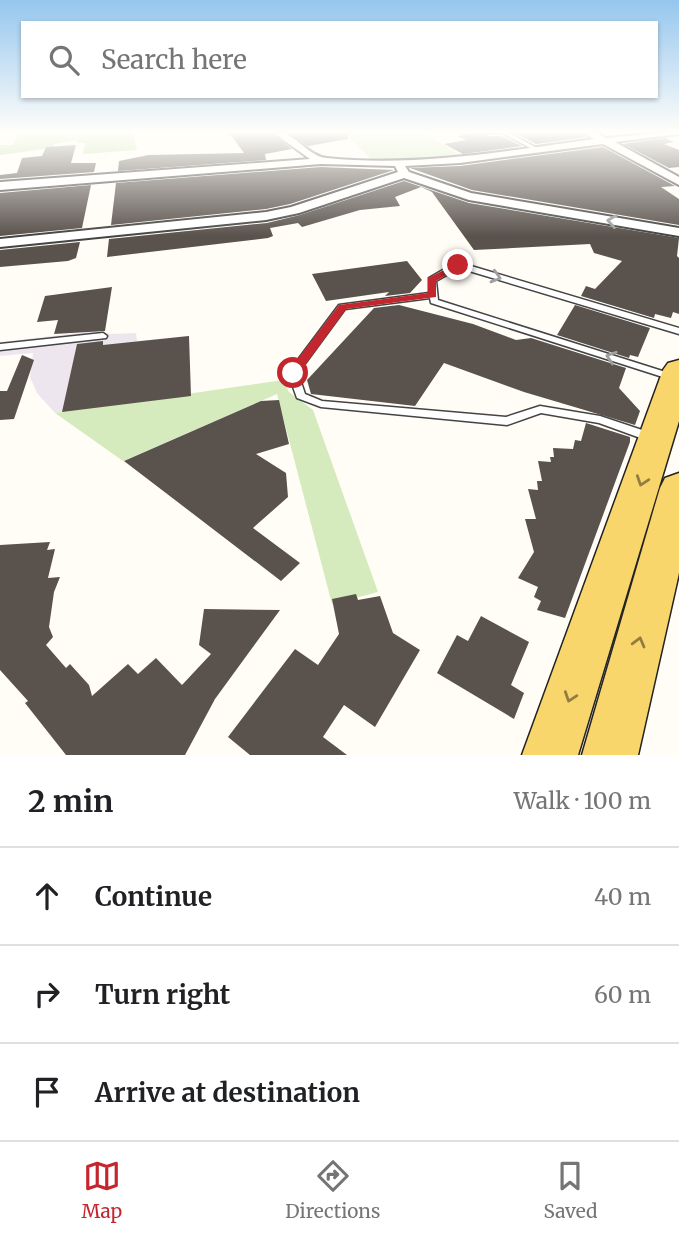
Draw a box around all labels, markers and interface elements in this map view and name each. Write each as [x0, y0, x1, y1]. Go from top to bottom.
search box [21, 21, 658, 98]
icon: search [45, 41, 83, 79]
text: Search here [101, 43, 247, 76]
one-way arrow [606, 214, 618, 229]
route end [442, 249, 473, 280]
one-way arrow [490, 268, 502, 283]
one-way arrow [606, 351, 618, 366]
route start [277, 357, 308, 388]
one-way arrow [636, 474, 650, 486]
one-way arrow [631, 636, 645, 648]
one-way arrow [563, 690, 578, 702]
text: 2 min [28, 782, 113, 820]
text: Walk · 100 m [514, 786, 651, 815]
icon: ahead [28, 877, 66, 915]
text: Continue [95, 880, 212, 913]
text: 40 m [594, 882, 651, 911]
icon: right [28, 975, 66, 1013]
text: Turn right [95, 978, 230, 1011]
text: 60 m [594, 980, 651, 1009]
icon: arrive [28, 1073, 66, 1111]
text: Arrive at destination [95, 1076, 360, 1109]
tab: Map [82, 1157, 122, 1223]
tab: Directions [285, 1157, 380, 1223]
tab: Saved [544, 1157, 597, 1223]

